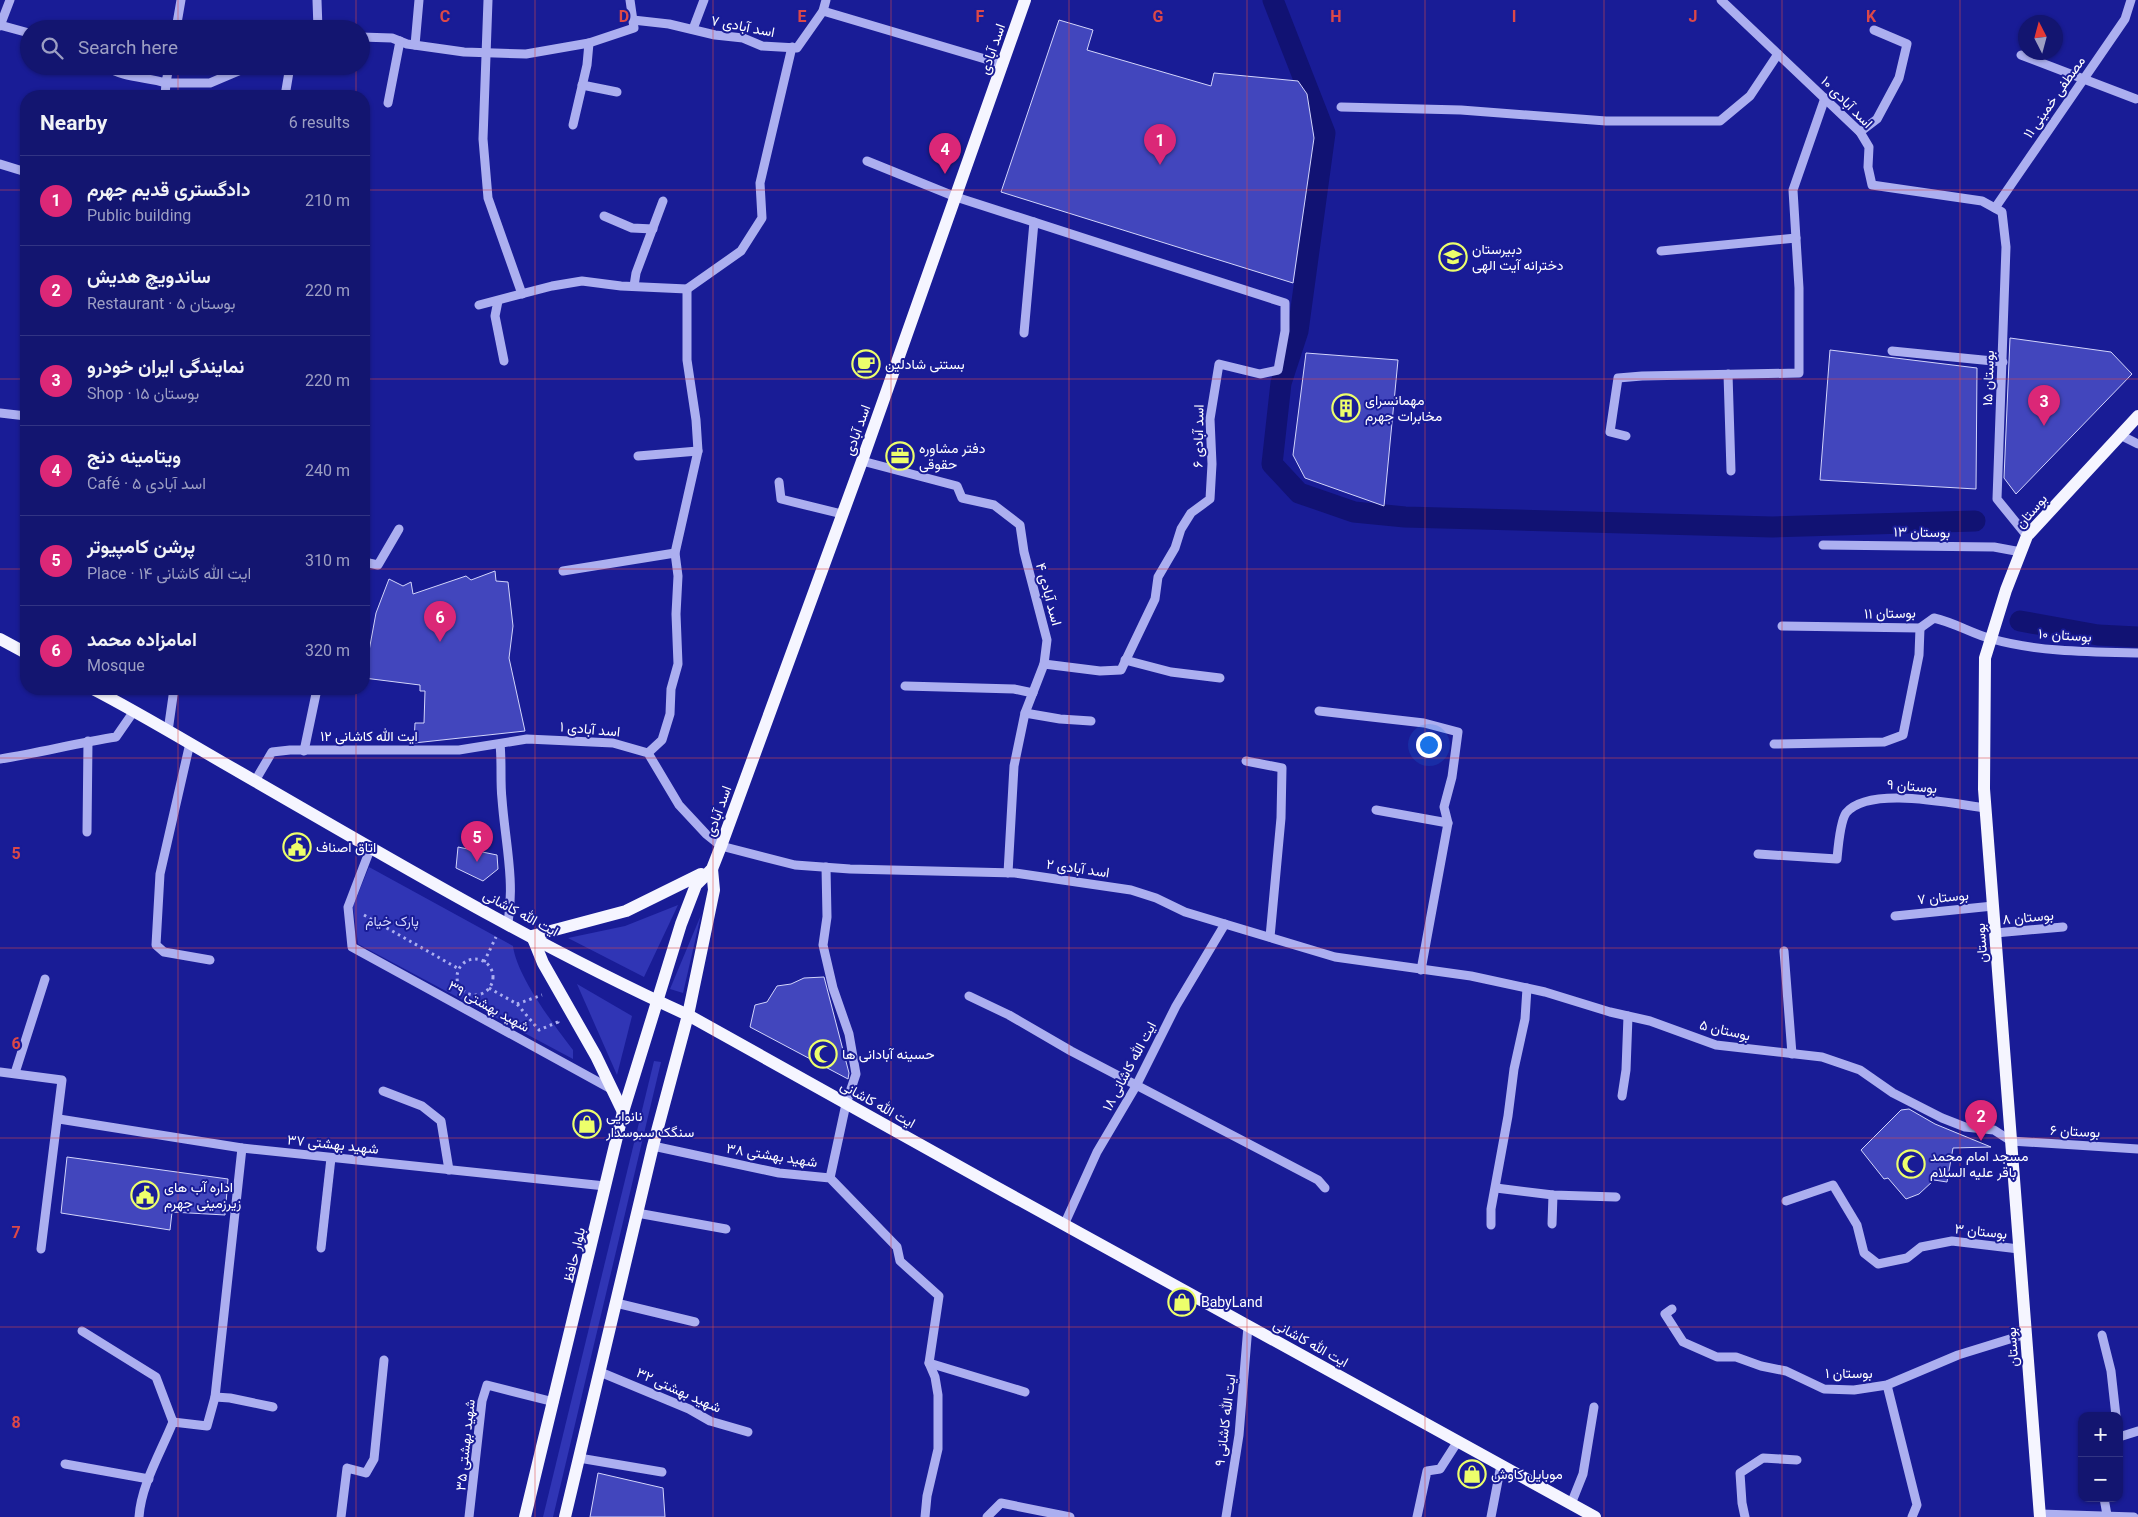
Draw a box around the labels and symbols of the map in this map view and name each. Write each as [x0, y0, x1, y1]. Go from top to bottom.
text: C [440, 7, 450, 26]
text: D [619, 7, 629, 26]
text: E [798, 7, 807, 26]
text: F [976, 7, 985, 26]
text: G [1153, 7, 1164, 26]
text: H [1330, 7, 1342, 26]
text: I [1512, 7, 1516, 26]
text: J [1689, 7, 1697, 26]
text: K [1866, 7, 1877, 26]
street label: اسد آبادی ۷ [710, 12, 776, 41]
north arrow [2018, 15, 2063, 60]
street label: اسد آبادی [976, 21, 1009, 77]
street label: مصطفی خمینی ۱۱ [2020, 53, 2089, 142]
street label: اسد آبادی ۱۰ [1817, 73, 1876, 132]
pin: 1 [1144, 124, 1176, 165]
pin: 4 [929, 133, 961, 174]
place label: دبیرستان دخترانه آیت الهی [1472, 241, 1564, 274]
school or university icon: دبیرستان دخترانه آیت الهی [1438, 242, 1468, 272]
cafe icon: بستنی شادلین [851, 349, 881, 379]
street label: بوستان ۱۵ [1979, 350, 1998, 406]
place label: بستنی شادلین [885, 356, 965, 373]
pin: 3 [2028, 385, 2060, 426]
place label: مهمانسرای مخابرات جهرم [1365, 392, 1442, 425]
building icon: مهمانسرای مخابرات جهرم [1331, 393, 1361, 423]
street label: اسد آبادی [840, 402, 874, 458]
street label: اسد آبادی ۶ [1189, 404, 1208, 468]
place label: دفتر مشاوره حقوقی [919, 440, 986, 473]
office icon: دفتر مشاوره حقوقی [885, 441, 915, 471]
street label: بوستان [2012, 491, 2051, 532]
street label: بوستان ۱۳ [1894, 524, 1950, 541]
street label: اسد آبادی ۴ [1032, 561, 1065, 627]
pin: 6 [424, 601, 456, 642]
street label: بوستان ۱۱ [1864, 605, 1916, 622]
street label: بوستان ۱۰ [2038, 625, 2092, 646]
street label: اسد آبادی ۱ [559, 718, 621, 741]
street label: ایت الله کاشانی ۱۲ [320, 728, 418, 745]
your location [1416, 732, 1442, 758]
street label: بوستان ۹ [1886, 776, 1938, 797]
street label: اسد آبادی [701, 783, 735, 839]
pin: 5 [461, 821, 493, 862]
public building icon: اتاق اصناف [282, 832, 312, 862]
place label: اتاق اصناف [316, 839, 376, 856]
text: 5 [11, 844, 21, 863]
street label: اسد آبادی ۲ [1045, 856, 1111, 881]
street label: ایت الله کاشانی [480, 886, 561, 940]
street label: بوستان ۷ [1917, 887, 1969, 908]
street label: بوستان ۸ [2002, 907, 2054, 928]
park label: پارک خیام [365, 913, 419, 931]
street label: بوستان [1972, 922, 1991, 963]
street label: شهید بهشتی ۳۹ [445, 977, 532, 1036]
street label: بوستان ۵ [1698, 1016, 1752, 1045]
street label: ایت الله کاشانی ۱۸ [1099, 1019, 1160, 1114]
text: 6 [11, 1034, 21, 1053]
mosque icon: حسینه آبادانی ها [808, 1039, 838, 1069]
place label: حسینه آبادانی ها [842, 1046, 935, 1063]
street label: ایت الله کاشانی [837, 1077, 918, 1132]
pin: 2 [1965, 1100, 1997, 1141]
place label: نانوایی سنگک سبوسدار [605, 1108, 694, 1141]
shop icon: نانوایی سنگک سبوسدار [572, 1109, 602, 1139]
street label: بوستان ۶ [2049, 1122, 2100, 1141]
street label: شهید بهشتی ۳۷ [286, 1131, 380, 1158]
street label: شهید بهشتی ۳۸ [725, 1140, 819, 1171]
place label: مسجد امام محمد باقر علیه السلام [1930, 1148, 2028, 1181]
mosque icon: مسجد امام محمد باقر علیه السلام [1896, 1149, 1926, 1179]
place label: اداره آب های زیرزمینی جهرم [164, 1179, 242, 1212]
public building icon: اداره آب های زیرزمینی جهرم [130, 1180, 160, 1210]
street label: بوستان ۳ [1954, 1220, 2008, 1243]
text: 7 [11, 1223, 21, 1242]
street label: بلوار حافظ [560, 1226, 589, 1285]
shop icon: BabyLand [1167, 1287, 1197, 1317]
place label: BabyLand [1201, 1294, 1263, 1310]
street label: ایت الله کاشانی [1270, 1316, 1351, 1371]
street label: بوستان [2003, 1326, 2022, 1367]
street label: شهید بهشتی ۳۲ [634, 1364, 724, 1417]
street label: بوستان ۱ [1825, 1365, 1873, 1382]
street label: ایت الله کاشانی ۹ [1211, 1373, 1240, 1467]
street label: شهید بهشتی ۳۵ [452, 1398, 479, 1492]
text: 8 [11, 1413, 21, 1432]
shop icon: موبایل کاوش [1457, 1459, 1487, 1489]
place label: موبایل کاوش [1491, 1466, 1563, 1483]

